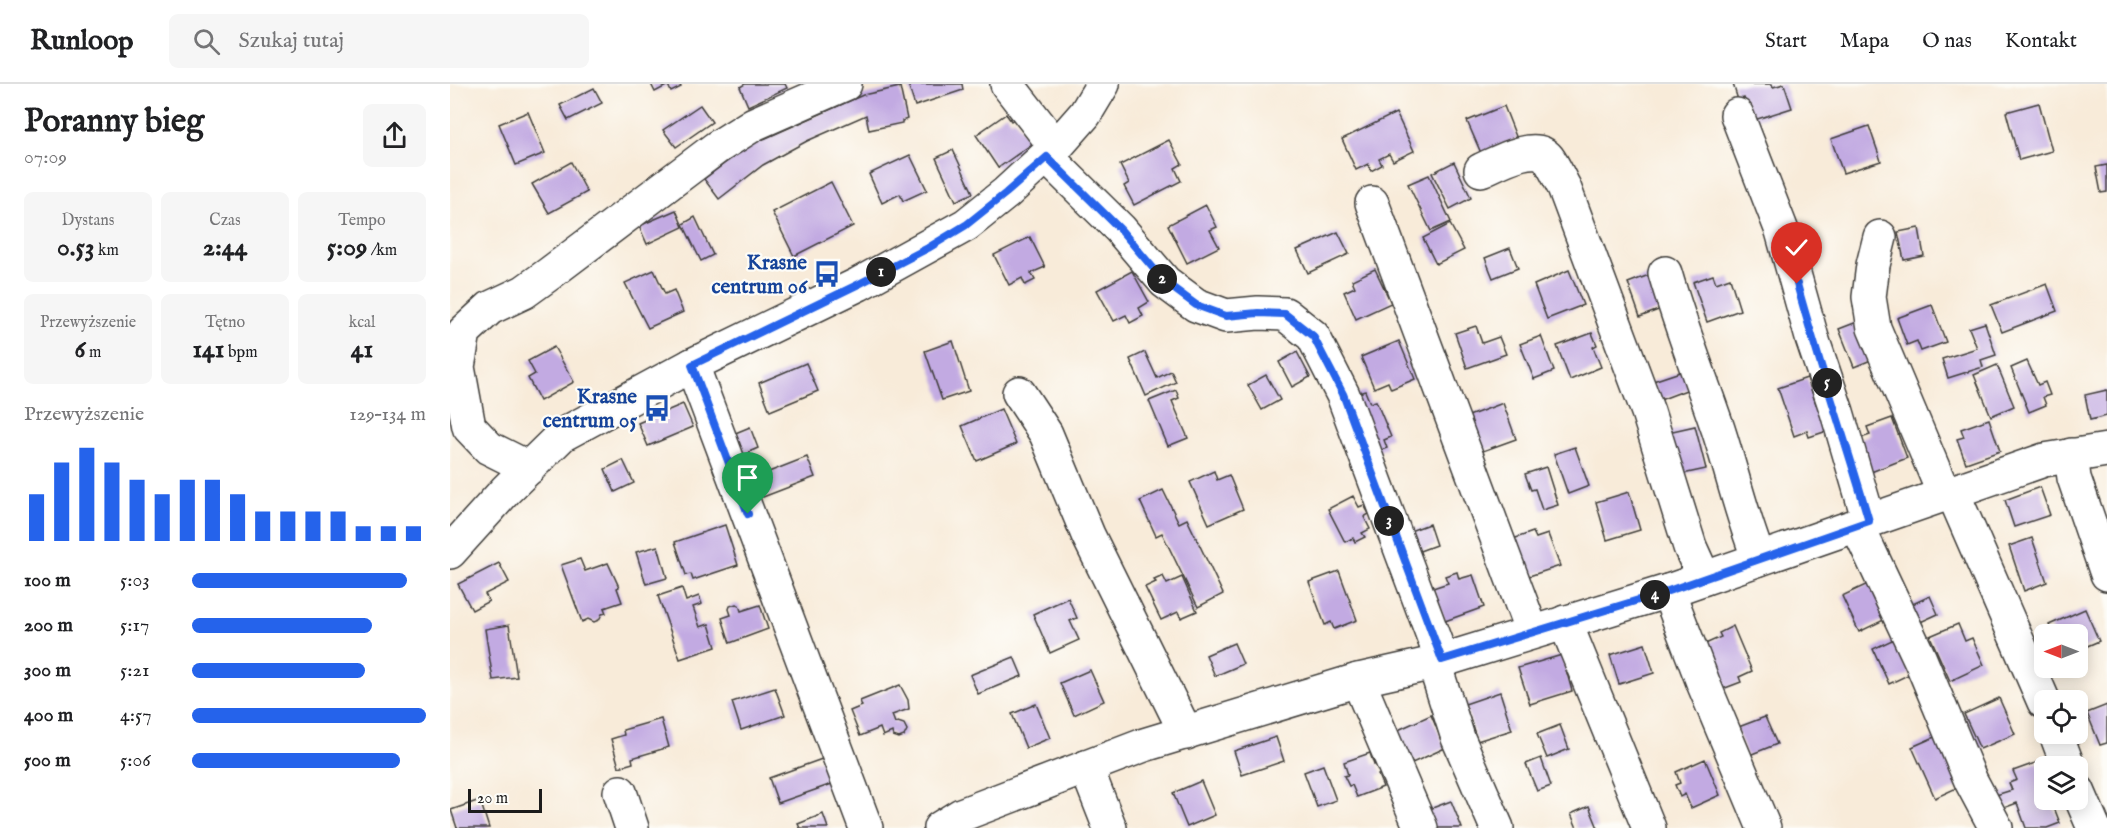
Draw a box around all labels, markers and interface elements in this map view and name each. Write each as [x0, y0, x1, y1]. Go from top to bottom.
search box [169, 14, 589, 68]
text: Runloop [30, 24, 133, 59]
icon: search [190, 25, 223, 58]
text: Szukaj tutaj [238, 27, 344, 55]
text: Start [1765, 28, 1807, 55]
text: Mapa [1840, 28, 1889, 55]
text: O nas [1922, 28, 1972, 55]
text: Kontakt [2005, 28, 2077, 55]
text: Poranny bieg [24, 101, 204, 143]
button: share [363, 104, 426, 167]
text: 07:09 [24, 145, 67, 170]
text: Dystans [62, 211, 114, 231]
text: Czas [209, 211, 241, 231]
text: Tempo [338, 211, 386, 231]
pin [1771, 222, 1822, 284]
text: 0.53 [57, 231, 95, 264]
text: 2:44 [203, 231, 247, 264]
text: 5:09 [327, 231, 367, 264]
icon: check [1780, 231, 1813, 264]
text: km [95, 241, 119, 261]
text: /km [367, 241, 397, 261]
place label: Krasne centrum 06 [711, 250, 808, 301]
pin: 1 [866, 257, 896, 287]
bus stop icon: Krasne centrum 06 [812, 259, 842, 289]
text: 1 [878, 262, 884, 282]
pin: 2 [1147, 264, 1177, 294]
text: 2 [1158, 269, 1166, 289]
text: Przewyższenie [40, 313, 136, 333]
text: Tętno [205, 313, 245, 333]
text: kcal [349, 313, 375, 333]
text: 6 [75, 333, 86, 366]
text: 141 [192, 333, 225, 366]
text: 41 [351, 333, 373, 366]
text: m [86, 343, 101, 363]
text: bpm [225, 343, 258, 363]
pin: 5 [1812, 368, 1842, 398]
text: 5 [1824, 373, 1830, 393]
place label: Krasne centrum 05 [543, 384, 637, 435]
bus stop icon: Krasne centrum 05 [642, 393, 672, 423]
text: Przewyższenie [24, 402, 144, 427]
text: 129–134 m [349, 402, 426, 427]
pin [722, 452, 773, 514]
icon: arrive [731, 461, 764, 494]
pin: 3 [1374, 506, 1404, 536]
text: 3 [1386, 511, 1392, 531]
text: 100 m [24, 568, 71, 593]
text: 5:03 [120, 568, 150, 593]
pin: 4 [1640, 580, 1670, 610]
text: 4 [1651, 585, 1659, 605]
text: 200 m [24, 613, 73, 638]
text: 5:17 [120, 613, 149, 638]
north arrow [2034, 624, 2088, 678]
map controls [2034, 624, 2088, 810]
text: 300 m [24, 658, 71, 683]
text: 5:21 [120, 658, 149, 683]
button: locate [2034, 690, 2088, 744]
text: 400 m [24, 703, 73, 728]
text: 4:57 [120, 703, 152, 728]
text: 500 m [24, 748, 71, 773]
text: 5:06 [120, 748, 151, 773]
button: layers [2034, 756, 2088, 810]
scale bar [468, 786, 542, 814]
text: 20 m [477, 789, 508, 809]

